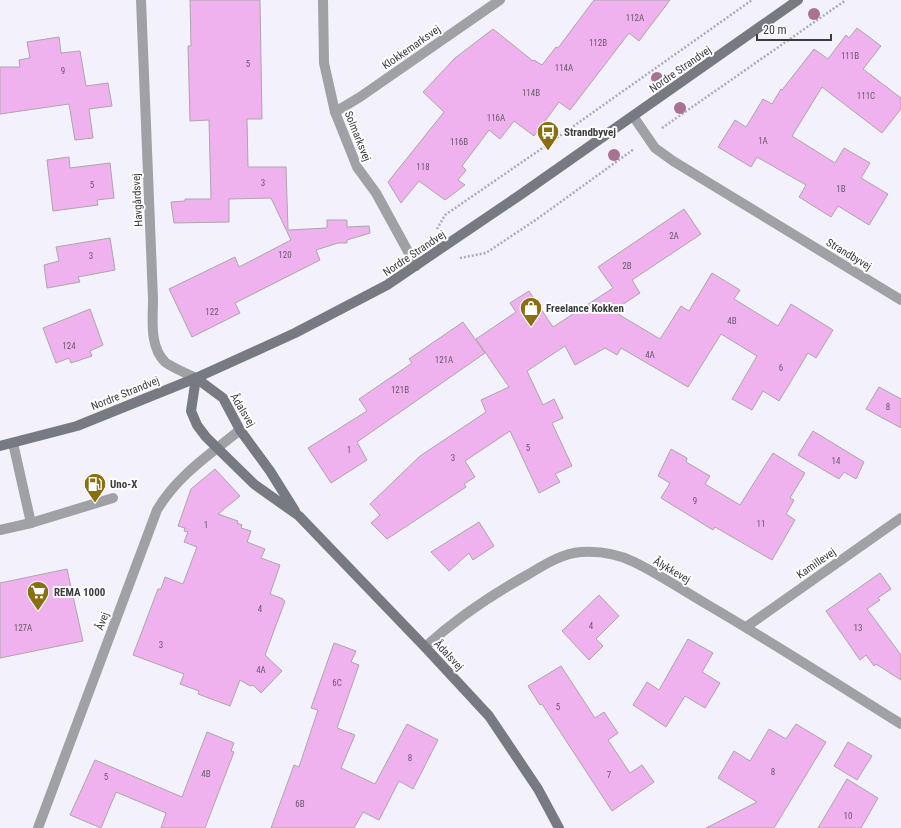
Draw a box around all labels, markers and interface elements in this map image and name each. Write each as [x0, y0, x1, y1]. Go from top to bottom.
house number: 112A [626, 13, 644, 23]
scale bar [757, 16, 831, 42]
street label: Klokkemarksvej [380, 23, 443, 72]
text: 20 m [763, 23, 787, 37]
house number: 112B [589, 38, 607, 48]
street label: Nordre Strandvej [647, 43, 714, 95]
house number: 111B [841, 51, 859, 61]
house number: 5 [246, 59, 251, 69]
house number: 114A [555, 63, 573, 73]
house number: 9 [61, 66, 65, 76]
house number: 114B [522, 88, 540, 98]
house number: 111C [857, 91, 875, 101]
street label: Solmarksvej [342, 109, 373, 163]
house number: 116A [487, 113, 505, 123]
bus stop icon: Strandbyvej [535, 119, 561, 152]
place label: Strandbyvej [564, 126, 616, 139]
house number: 1A [758, 136, 768, 146]
house number: 116B [450, 137, 468, 147]
house number: 118 [416, 162, 430, 172]
street label: Havgårdsvej [130, 173, 145, 227]
house number: 3 [261, 178, 265, 188]
house number: 5 [90, 180, 95, 190]
house number: 1B [836, 184, 846, 194]
street label: Nordre Strandvej [381, 228, 448, 279]
house number: 2A [669, 231, 679, 241]
street label: Strandbyvej [824, 236, 874, 273]
house number: 120 [278, 250, 292, 260]
house number: 3 [89, 251, 93, 261]
house number: 2B [622, 261, 632, 271]
shop icon: Freelance Kokken [518, 295, 544, 328]
place label: Freelance Kokken [546, 302, 624, 315]
house number: 122 [205, 307, 219, 317]
house number: 4B [727, 316, 737, 326]
house number: 124 [62, 341, 76, 351]
house number: 4A [645, 350, 655, 360]
house number: 121A [435, 355, 453, 365]
house number: 6 [779, 363, 783, 373]
street label: Nordre Strandvej [89, 374, 161, 413]
house number: 121B [391, 385, 409, 395]
street label: Ådalsvej [228, 391, 258, 429]
house number: 8 [886, 402, 890, 412]
house number: 5 [526, 443, 531, 453]
house number: 1 [347, 445, 351, 455]
house number: 3 [451, 453, 455, 463]
house number: 14 [832, 456, 841, 466]
fuel station icon: Uno-X [82, 471, 108, 504]
place label: Uno-X [110, 478, 137, 491]
house number: 9 [693, 496, 697, 506]
house number: 11 [757, 519, 765, 529]
house number: 1 [204, 520, 208, 530]
street label: Kamillevej [794, 545, 838, 581]
street label: Ålykkevej [651, 554, 693, 586]
supermarket icon: REMA 1000 [25, 579, 51, 612]
place label: REMA 1000 [54, 586, 106, 599]
house number: 4 [258, 604, 263, 614]
street label: Åvej [92, 610, 112, 632]
house number: 4 [589, 621, 594, 631]
house number: 127A [14, 623, 32, 633]
house number: 13 [854, 623, 862, 633]
street label: Ådalsvej [431, 637, 467, 673]
house number: 3 [159, 640, 163, 650]
house number: 4A [256, 665, 266, 675]
house number: 6C [332, 678, 342, 688]
house number: 5 [556, 702, 561, 712]
house number: 8 [408, 753, 412, 763]
house number: 8 [771, 767, 775, 777]
house number: 4B [201, 769, 211, 779]
house number: 7 [607, 770, 612, 780]
house number: 5 [104, 772, 109, 782]
house number: 6B [295, 799, 305, 809]
house number: 10 [844, 811, 852, 821]

